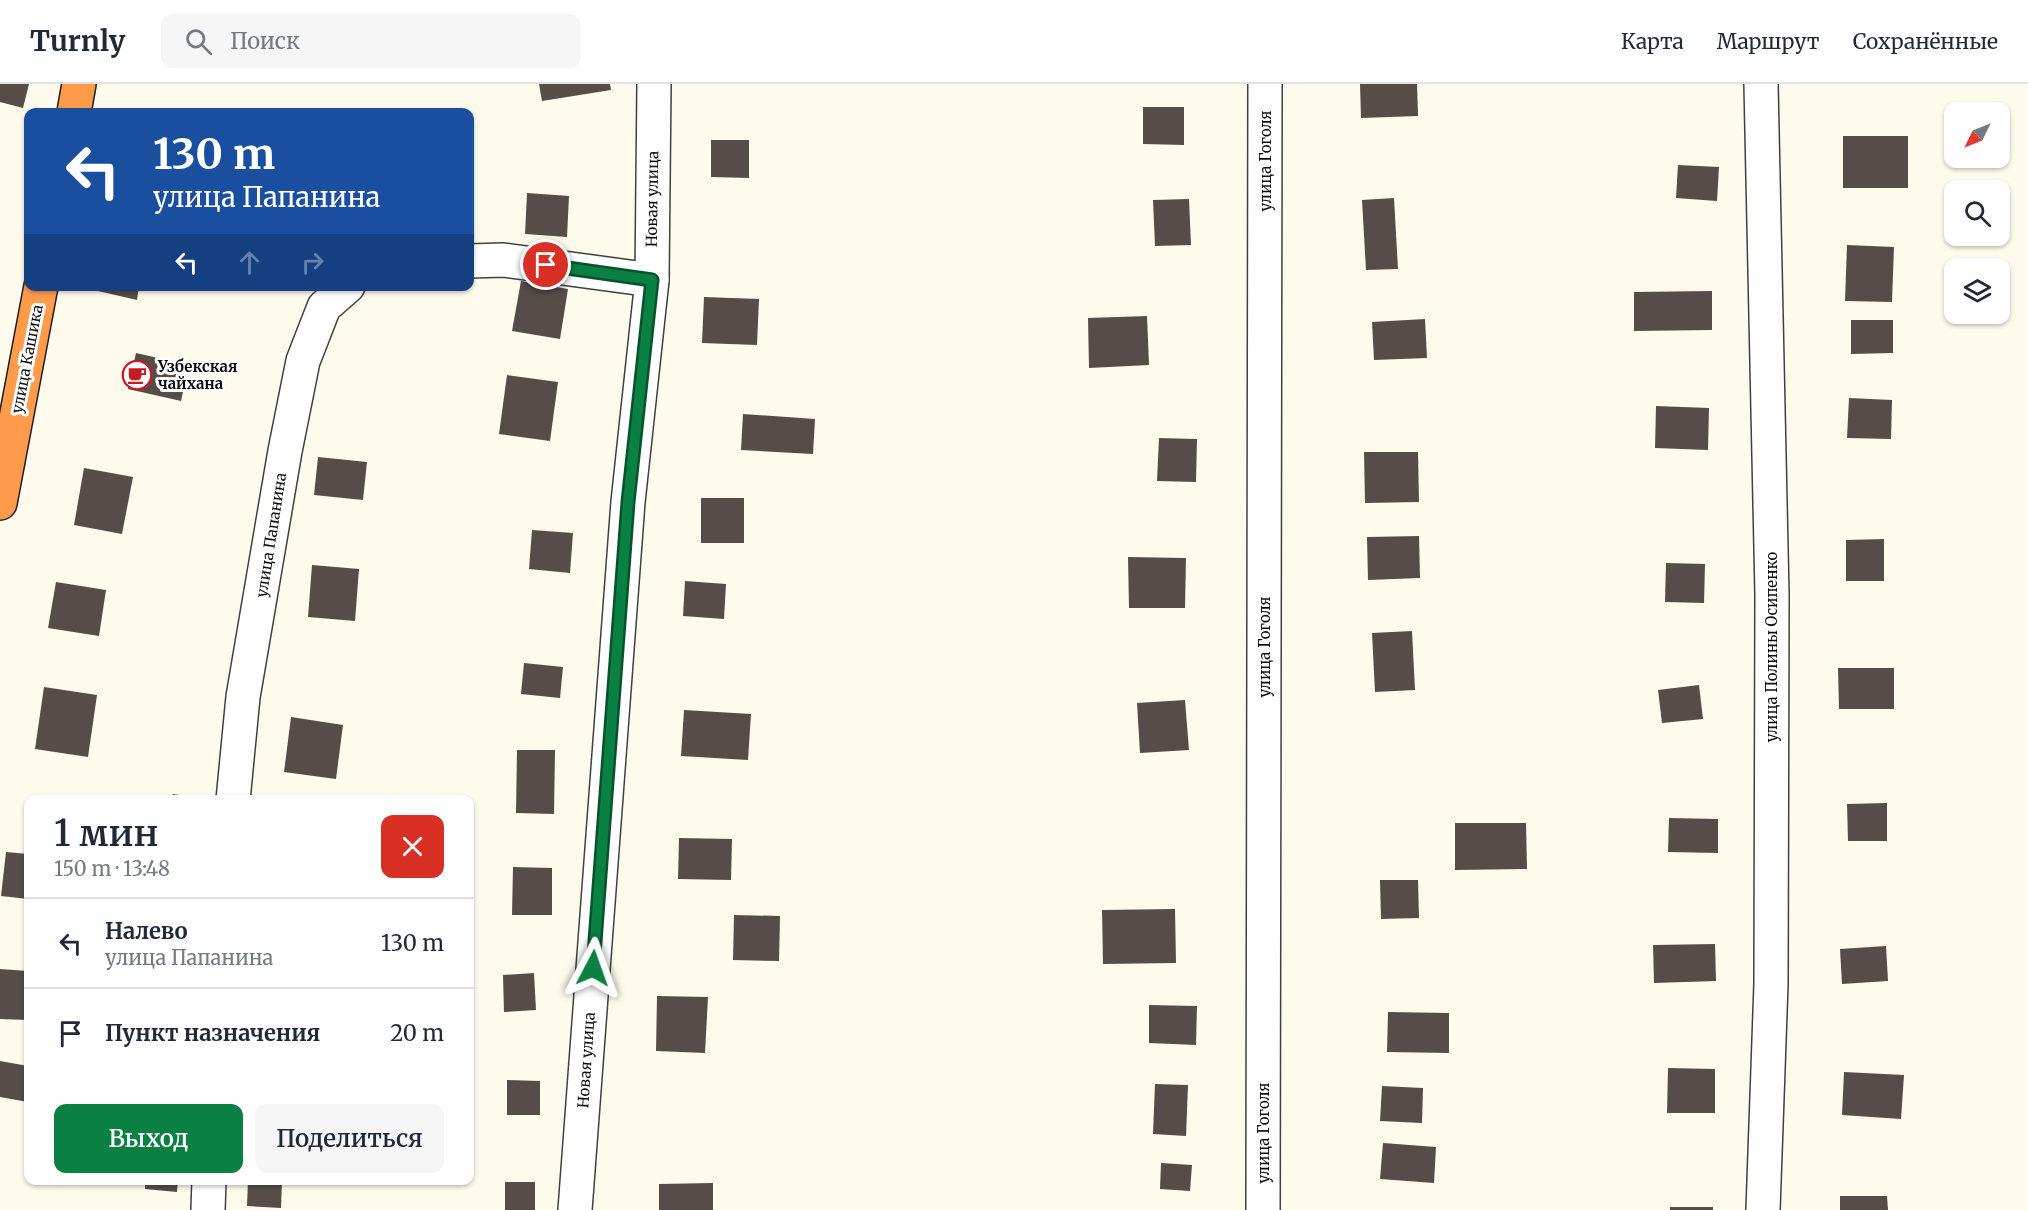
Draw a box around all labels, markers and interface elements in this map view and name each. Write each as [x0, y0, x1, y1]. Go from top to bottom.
search box [161, 14, 581, 68]
text: Turnly [30, 23, 125, 59]
icon: search [182, 25, 215, 58]
text: Поиск [230, 27, 300, 55]
text: Карта [1621, 28, 1684, 55]
text: Маршрут [1717, 28, 1820, 55]
text: Сохранённые [1853, 28, 1998, 55]
north arrow [1944, 102, 2010, 168]
map controls [1944, 102, 2010, 324]
street label: улица Гоголя [1256, 110, 1275, 212]
text: 130 m [153, 128, 275, 180]
icon: left [54, 132, 132, 210]
street label: Новая улица [642, 151, 662, 247]
text: улица Папанина [153, 180, 380, 214]
button: search [1944, 180, 2010, 246]
pin [520, 239, 571, 290]
icon: left [170, 246, 203, 279]
icon: ahead [233, 246, 266, 279]
icon: right [296, 246, 329, 279]
icon: arrive [529, 248, 562, 281]
button: layers [1944, 258, 2010, 324]
street label: улица Кашика [7, 303, 47, 415]
place label: Узбекская чайхана [157, 357, 237, 393]
cafe icon: Узбекская чайхана [121, 359, 153, 391]
street label: улица Папанина [252, 471, 290, 599]
street label: улица Полины Осипенко [1762, 551, 1781, 742]
street label: улица Гоголя [1255, 596, 1274, 698]
text: 1 мин [54, 811, 158, 856]
button: close [381, 815, 444, 878]
text: 150 m · 13:48 [54, 856, 170, 881]
text: Налево [105, 917, 188, 945]
icon: left [54, 927, 87, 960]
text: 130 m [381, 929, 444, 957]
position arrow [561, 936, 625, 1000]
text: улица Папанина [105, 945, 273, 970]
street label: Новая улица [573, 1011, 599, 1109]
icon: arrive [54, 1017, 87, 1050]
text: Пункт назначения [105, 1019, 320, 1047]
text: 20 m [390, 1019, 444, 1047]
street label: улица Гоголя [1254, 1082, 1273, 1184]
button: Выход [54, 1104, 243, 1173]
button: Поделиться [255, 1104, 444, 1173]

